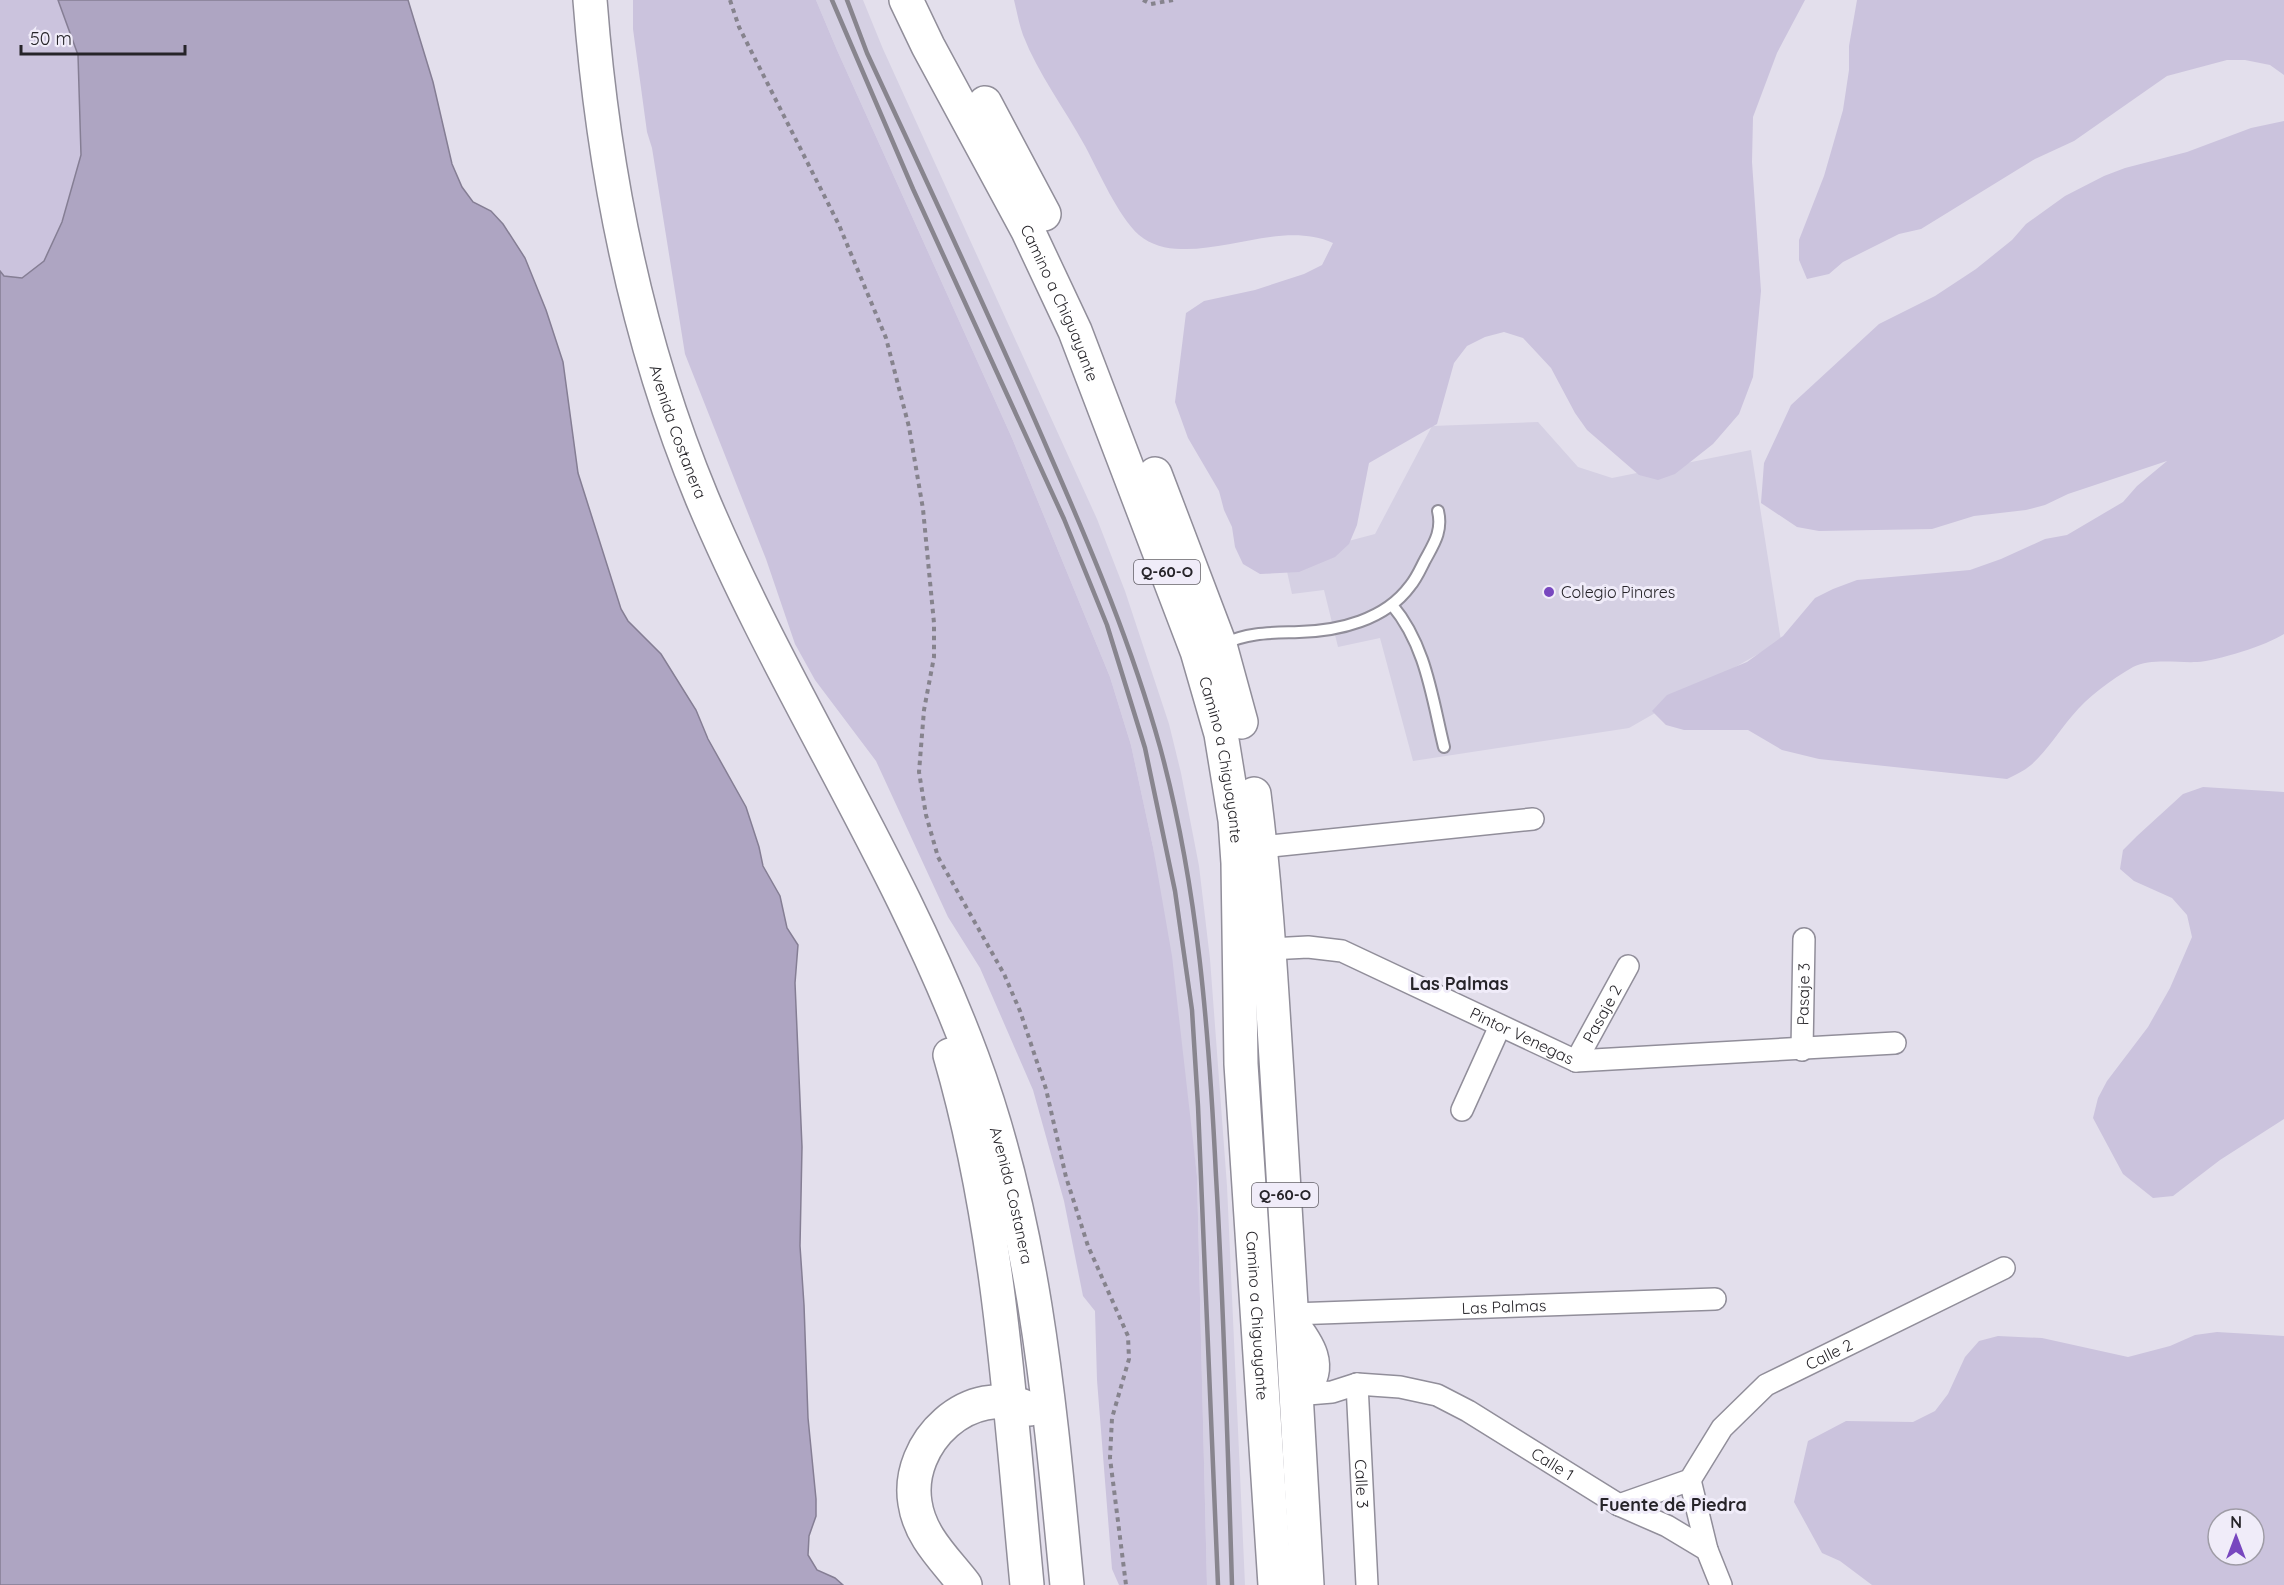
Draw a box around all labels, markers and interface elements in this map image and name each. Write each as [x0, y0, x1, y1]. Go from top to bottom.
scale bar [21, 18, 184, 56]
text: 50 m [30, 27, 72, 50]
street label: Camino a Chiguayante [1016, 221, 1103, 384]
street label: Avenida Costanera [645, 362, 711, 502]
road number: Q-60-O [1134, 560, 1200, 584]
place label: Colegio Pinares [1561, 582, 1675, 602]
marker: Colegio Pinares [1542, 585, 1556, 599]
street label: Camino a Chiguayante [1195, 674, 1247, 844]
street label: Pasaje 3 [1792, 963, 1814, 1026]
district label: Las Palmas [1410, 972, 1509, 995]
street label: Pasaje 2 [1578, 981, 1626, 1046]
street label: Pintor Venegas [1467, 1003, 1577, 1069]
street label: Avenida Costanera [986, 1124, 1037, 1266]
road number: Q-60-O [1252, 1183, 1318, 1207]
street label: Camino a Chiguayante [1242, 1230, 1273, 1401]
street label: Las Palmas [1461, 1295, 1547, 1318]
street label: Calle 2 [1802, 1334, 1856, 1374]
street label: Calle 1 [1528, 1443, 1578, 1485]
street label: Calle 3 [1351, 1459, 1373, 1509]
district label: Fuente de Piedra [1599, 1493, 1747, 1516]
north arrow [2206, 1507, 2266, 1567]
text: N [2230, 1512, 2242, 1532]

